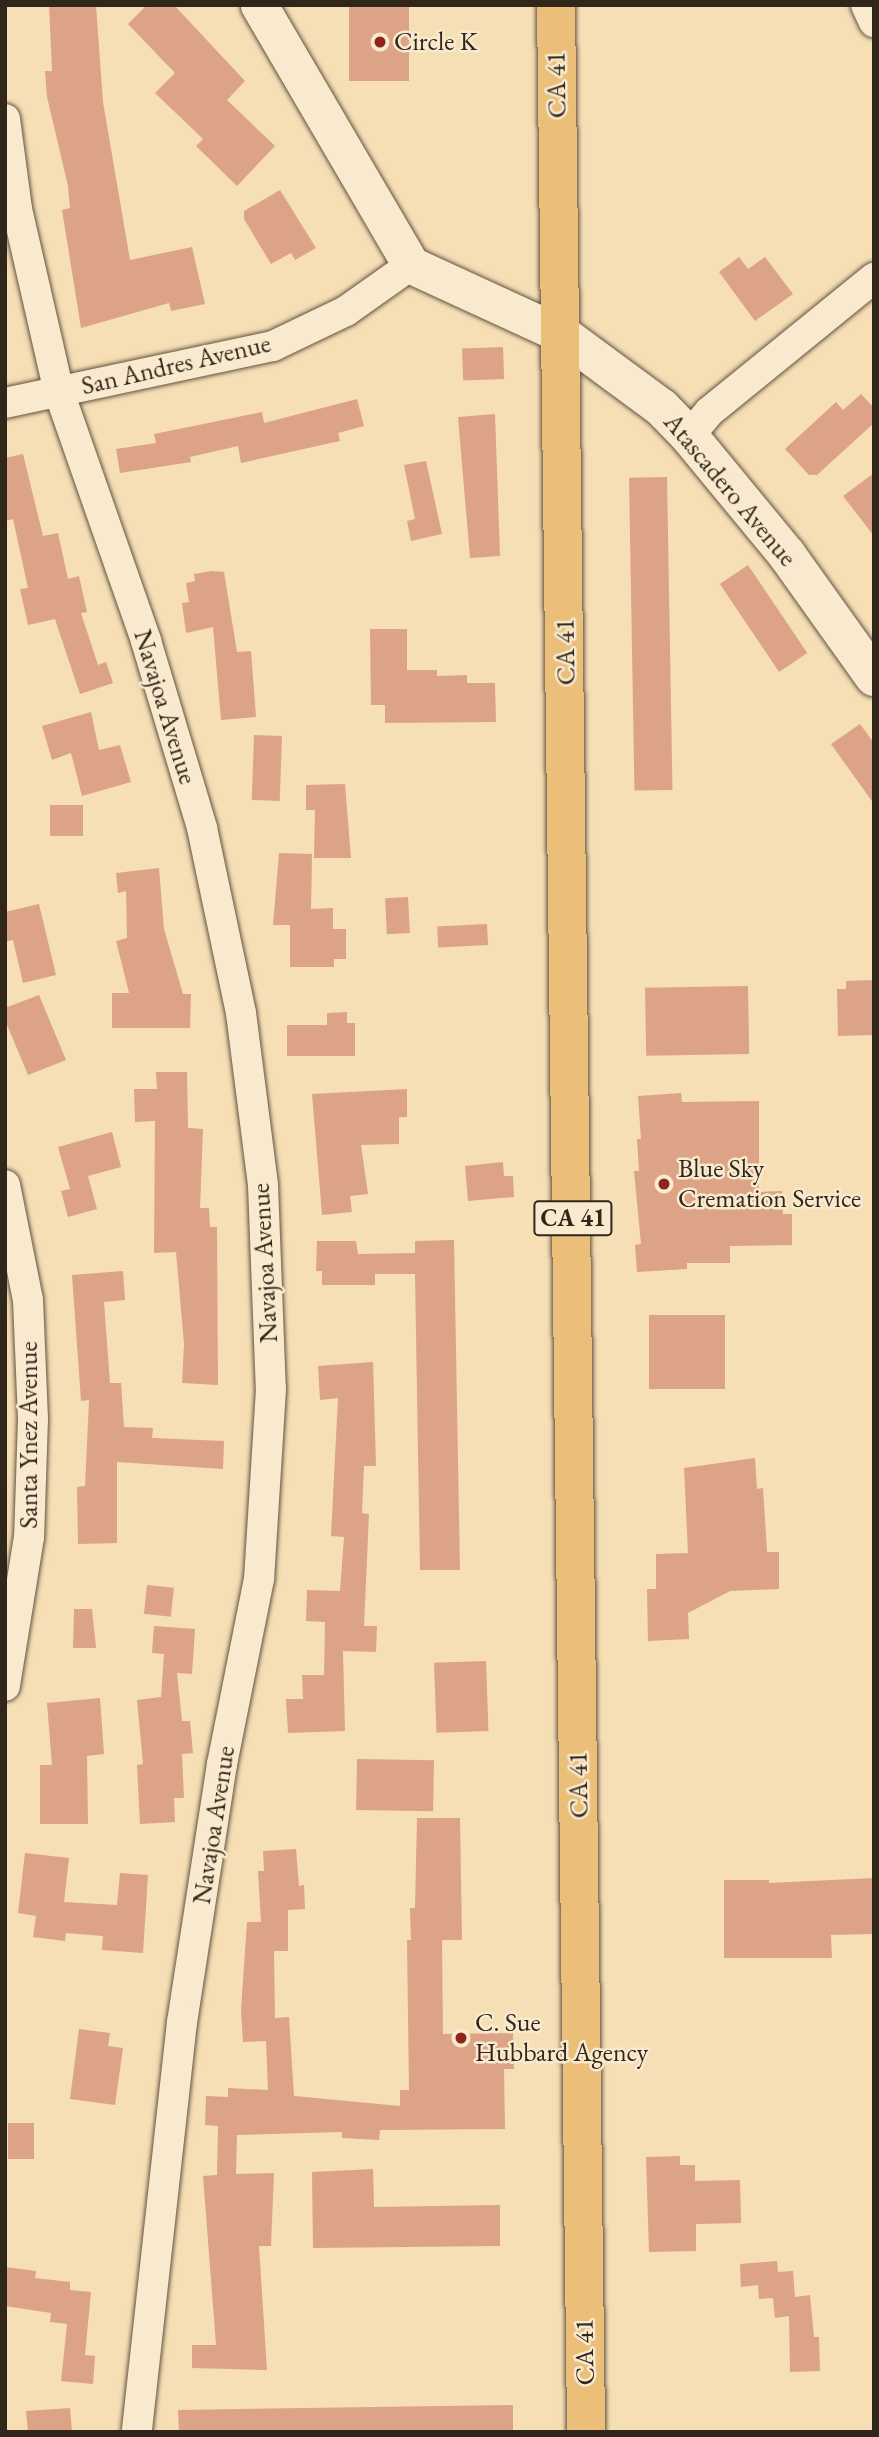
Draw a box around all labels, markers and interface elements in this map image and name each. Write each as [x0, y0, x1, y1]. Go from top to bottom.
place label: Circle K [394, 26, 477, 58]
marker: Circle K [372, 34, 388, 50]
street label: CA 41 [541, 51, 573, 119]
street label: San Andres Avenue [78, 328, 274, 402]
street label: Atascadero Avenue [657, 407, 803, 573]
street label: CA 41 [550, 618, 582, 686]
street label: Navajoa Avenue [127, 626, 203, 788]
place label: Blue Sky Cremation Service [678, 1153, 861, 1214]
marker: Blue Sky Cremation Service [656, 1176, 672, 1192]
street label: Navajoa Avenue [245, 1182, 285, 1344]
road number: CA 41 [533, 1198, 613, 1238]
street label: Santa Ynez Avenue [13, 1341, 45, 1529]
street label: Navajoa Avenue [186, 1744, 242, 1906]
street label: CA 41 [563, 1751, 595, 1819]
place label: C. Sue Hubbard Agency [475, 2007, 648, 2068]
marker: C. Sue Hubbard Agency [453, 2030, 469, 2046]
street label: CA 41 [569, 2318, 601, 2386]

